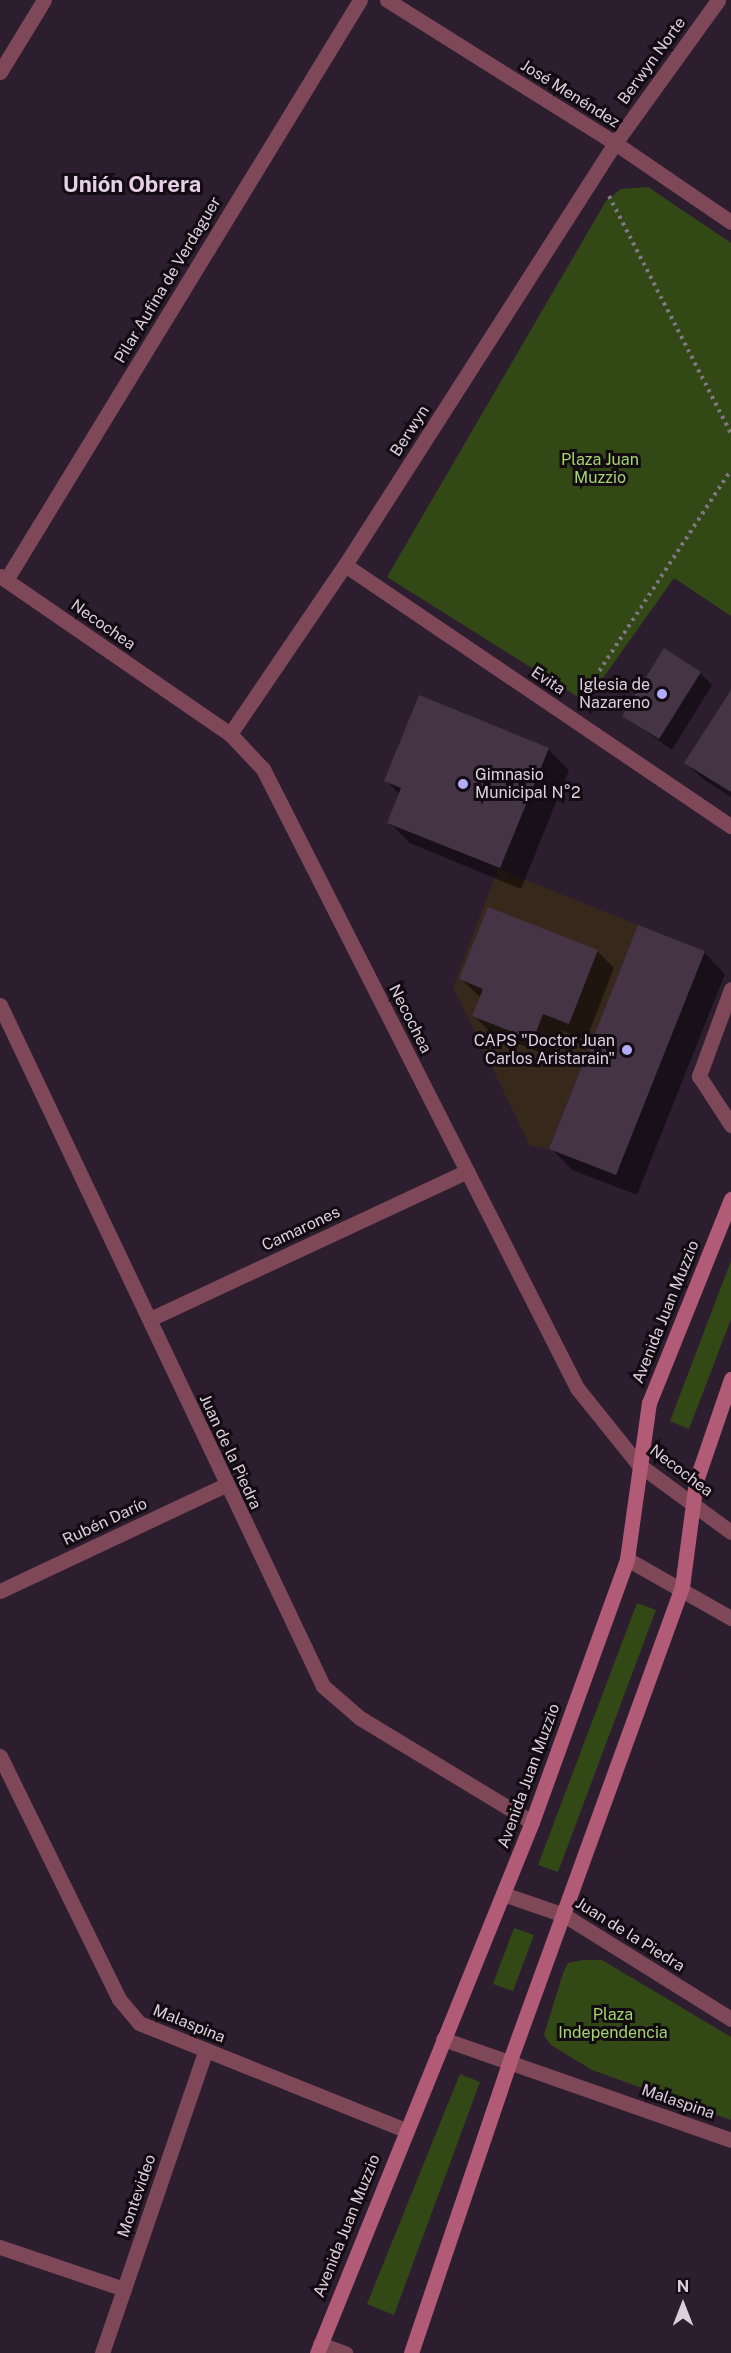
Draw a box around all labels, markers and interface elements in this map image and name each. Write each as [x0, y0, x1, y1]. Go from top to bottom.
street label: Berwyn Norte [614, 14, 690, 108]
street label: José Menéndez [517, 56, 623, 132]
district label: Unión Obrera [63, 172, 201, 198]
street label: Pilar Aufina de Verdaguer [111, 193, 225, 367]
street label: Berwyn [386, 402, 434, 460]
park label: Plaza Juan Muzzio [561, 450, 639, 488]
street label: Necochea [67, 596, 139, 654]
street label: Evita [527, 663, 569, 699]
place label: Iglesia de Nazareno [579, 675, 650, 713]
marker: Iglesia de Nazareno [655, 687, 669, 701]
place label: Gimnasio Municipal N°2 [475, 765, 580, 803]
marker: Gimnasio Municipal N°2 [456, 777, 470, 791]
street label: Necochea [385, 982, 435, 1056]
place label: CAPS "Doctor Juan Carlos Aristarain" [474, 1031, 615, 1069]
marker: CAPS "Doctor Juan Carlos Aristarain" [620, 1043, 634, 1057]
street label: Camarones [259, 1203, 343, 1255]
street label: Avenida Juan Muzzio [629, 1238, 703, 1386]
street label: Juan de la Piedra [195, 1391, 265, 1513]
street label: Necochea [646, 1441, 716, 1501]
street label: Rubén Darío [60, 1494, 150, 1550]
street label: Avenida Juan Muzzio [494, 1701, 564, 1851]
street label: Juan de la Piedra [572, 1894, 688, 1976]
street label: Malaspina [150, 2001, 228, 2047]
park label: Plaza Independencia [558, 2005, 668, 2043]
street label: Malaspina [639, 2081, 717, 2123]
street label: Montevideo [114, 2152, 160, 2240]
street label: Avenida Juan Muzzio [310, 2152, 384, 2300]
north arrow [653, 2275, 713, 2335]
text: N [677, 2277, 689, 2296]

